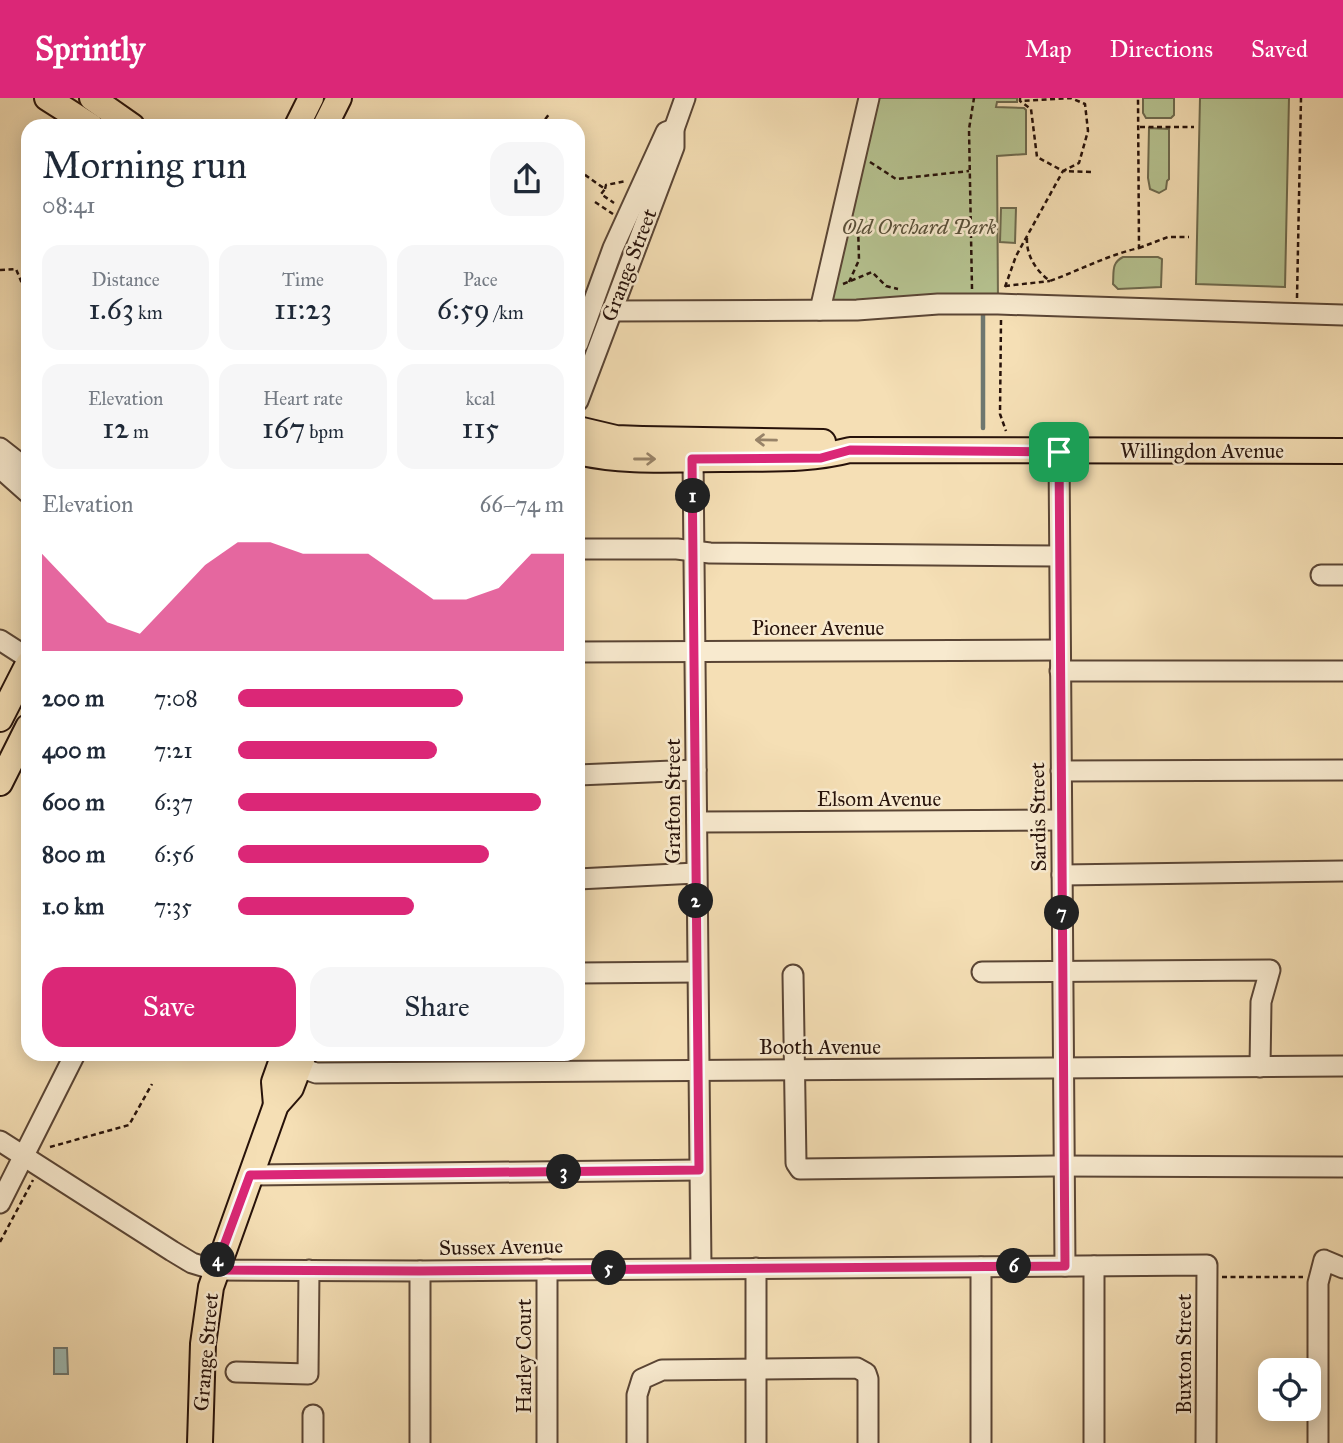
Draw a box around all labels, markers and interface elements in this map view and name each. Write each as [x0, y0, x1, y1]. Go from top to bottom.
text: Sprintly [35, 29, 145, 69]
text: Map [1025, 34, 1072, 64]
text: Directions [1110, 34, 1213, 64]
text: Saved [1251, 34, 1308, 64]
text: Morning run [42, 142, 247, 188]
button: share [490, 142, 564, 216]
text: 08:41 [42, 191, 95, 219]
street label: Grange Street [596, 204, 663, 325]
park label: Old Orchard Park [842, 214, 997, 240]
text: Distance [92, 268, 160, 291]
text: Time [282, 268, 324, 291]
text: Pace [463, 268, 498, 291]
text: 1.63 [88, 291, 134, 327]
text: 11:23 [274, 291, 332, 327]
text: 6:59 [437, 291, 490, 327]
text: km [134, 301, 163, 324]
text: /km [490, 301, 524, 324]
text: Elevation [88, 387, 163, 410]
text: Heart rate [263, 387, 343, 410]
text: kcal [465, 387, 495, 410]
text: 12 [102, 410, 129, 446]
text: 167 [262, 410, 305, 446]
text: 115 [462, 410, 499, 446]
text: m [129, 420, 149, 443]
text: bpm [305, 420, 344, 443]
pin [1029, 422, 1089, 482]
icon: arrive [1040, 433, 1078, 471]
one-way arrow [755, 434, 778, 447]
street label: Willingdon Avenue [1120, 438, 1284, 464]
one-way arrow [633, 453, 656, 466]
pin: 1 [676, 478, 710, 514]
text: 1 [689, 484, 696, 507]
text: Elevation [42, 490, 133, 518]
text: 66–74 m [480, 490, 564, 518]
street label: Pioneer Avenue [752, 615, 885, 641]
text: 200 m [42, 684, 104, 712]
text: 7:08 [154, 684, 198, 712]
text: 400 m [42, 736, 106, 764]
text: 7:21 [154, 736, 193, 764]
street label: Grafton Street [660, 738, 686, 864]
street label: Sardis Street [1024, 762, 1052, 872]
street label: Elsom Avenue [817, 786, 941, 812]
text: 600 m [42, 788, 105, 816]
text: 6:37 [154, 788, 193, 816]
text: 800 m [42, 840, 105, 868]
text: 6:56 [154, 840, 194, 868]
pin: 2 [678, 884, 714, 918]
text: 2 [691, 889, 700, 912]
text: 1.0 km [42, 892, 104, 920]
text: 7:35 [154, 892, 192, 920]
pin: 7 [1044, 896, 1080, 930]
text: 7 [1056, 901, 1067, 924]
button: Save [42, 967, 296, 1047]
button: Share [310, 967, 564, 1047]
street label: Booth Avenue [759, 1034, 881, 1060]
pin: 3 [546, 1154, 582, 1190]
text: 3 [560, 1160, 567, 1183]
street label: Sussex Avenue [439, 1233, 564, 1261]
pin: 4 [200, 1242, 235, 1278]
text: 4 [212, 1248, 223, 1271]
pin: 6 [996, 1248, 1032, 1284]
pin: 5 [592, 1250, 626, 1286]
text: 6 [1009, 1254, 1018, 1277]
text: 5 [604, 1256, 613, 1279]
street label: Grange Street [188, 1291, 224, 1412]
street label: Buxton Street [1171, 1293, 1197, 1414]
street label: Harley Court [511, 1298, 537, 1413]
map controls [1258, 1358, 1321, 1421]
button: locate [1258, 1358, 1321, 1421]

